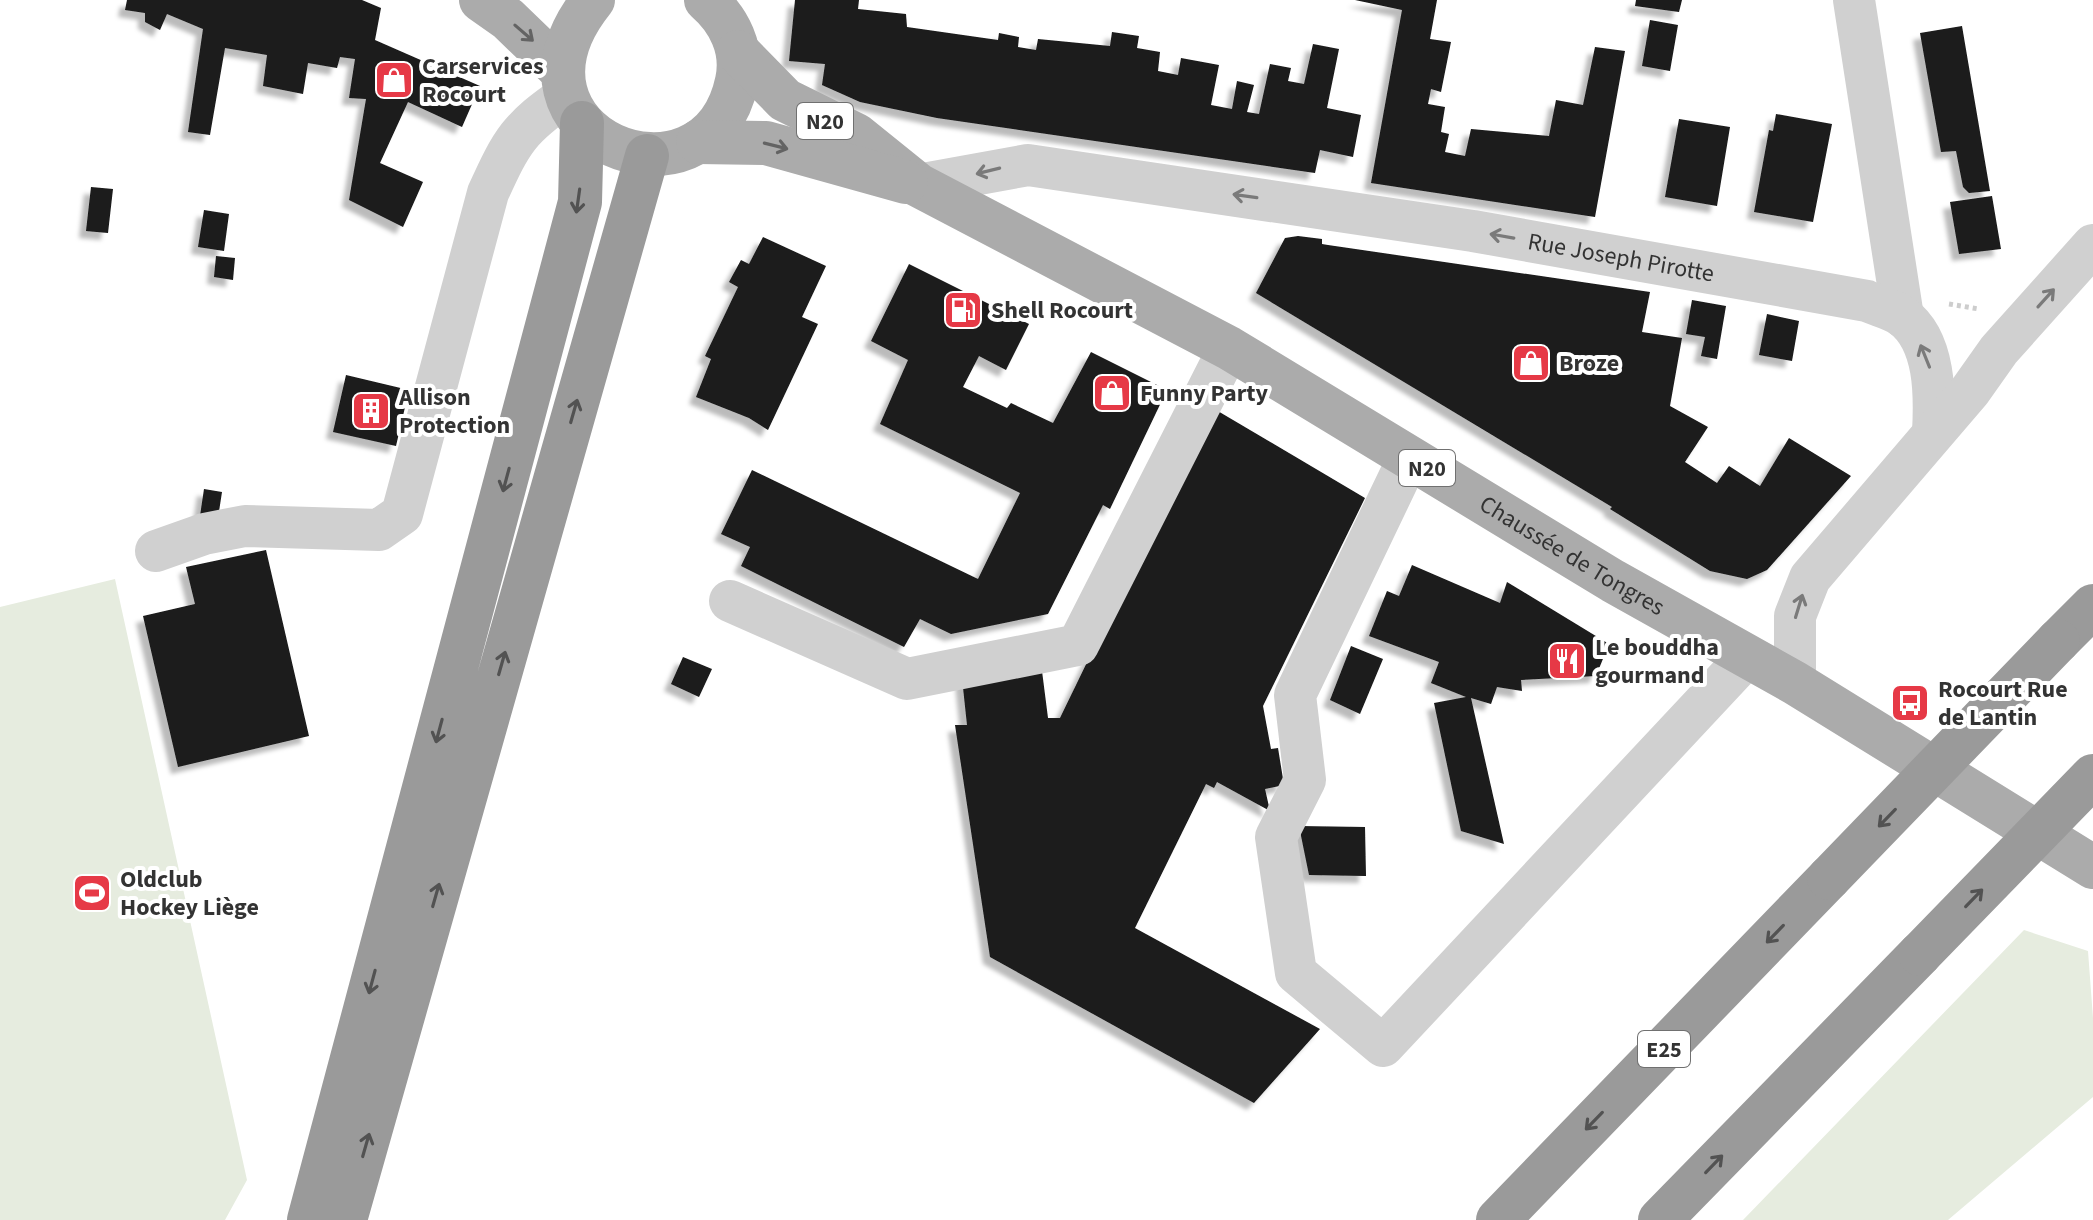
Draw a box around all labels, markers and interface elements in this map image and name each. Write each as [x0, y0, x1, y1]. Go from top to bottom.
one-way arrow [514, 24, 534, 42]
place label: Carservices Rocourt [422, 49, 544, 112]
shop icon: Carservices Rocourt [373, 59, 415, 101]
road number: N20 [797, 103, 853, 139]
one-way arrow [762, 140, 788, 155]
one-way arrow [975, 165, 1001, 180]
one-way arrow [570, 188, 585, 213]
one-way arrow [1233, 188, 1258, 203]
street label: Rue Joseph Pirotte [1525, 224, 1717, 292]
one-way arrow [1490, 228, 1515, 243]
one-way arrow [2036, 288, 2054, 308]
fuel station icon: Shell Rocourt [942, 289, 984, 331]
place label: Shell Rocourt [991, 293, 1133, 328]
shop icon: Broze [1510, 342, 1552, 384]
one-way arrow [1917, 345, 1932, 369]
place label: Broze [1559, 346, 1619, 381]
shop icon: Funny Party [1091, 372, 1133, 414]
place label: Funny Party [1140, 376, 1268, 411]
place label: Allison Protection [398, 380, 510, 443]
building icon: Allison Protection [350, 390, 392, 432]
one-way arrow [567, 398, 582, 424]
road number: N20 [1399, 450, 1455, 486]
one-way arrow [497, 466, 512, 492]
street label: Chaussée de Tongres [1472, 487, 1671, 625]
one-way arrow [1792, 593, 1807, 619]
place label: Le bouddha gourmand [1595, 630, 1719, 693]
restaurant icon: Le bouddha gourmand [1546, 640, 1588, 682]
one-way arrow [495, 651, 510, 677]
place label: Rocourt Rue de Lantin [1938, 672, 2068, 735]
bus stop icon: Rocourt Rue de Lantin [1889, 682, 1931, 724]
one-way arrow [431, 717, 446, 743]
one-way arrow [1878, 808, 1897, 827]
place label: Oldclub Hockey Liège [120, 862, 259, 925]
sports icon: Oldclub Hockey Liège [71, 872, 113, 914]
one-way arrow [430, 882, 445, 908]
one-way arrow [1965, 888, 1984, 908]
one-way arrow [1766, 924, 1785, 943]
one-way arrow [364, 969, 379, 995]
road number: E25 [1638, 1031, 1690, 1067]
one-way arrow [1585, 1111, 1604, 1130]
one-way arrow [359, 1132, 374, 1158]
one-way arrow [1704, 1155, 1723, 1174]

